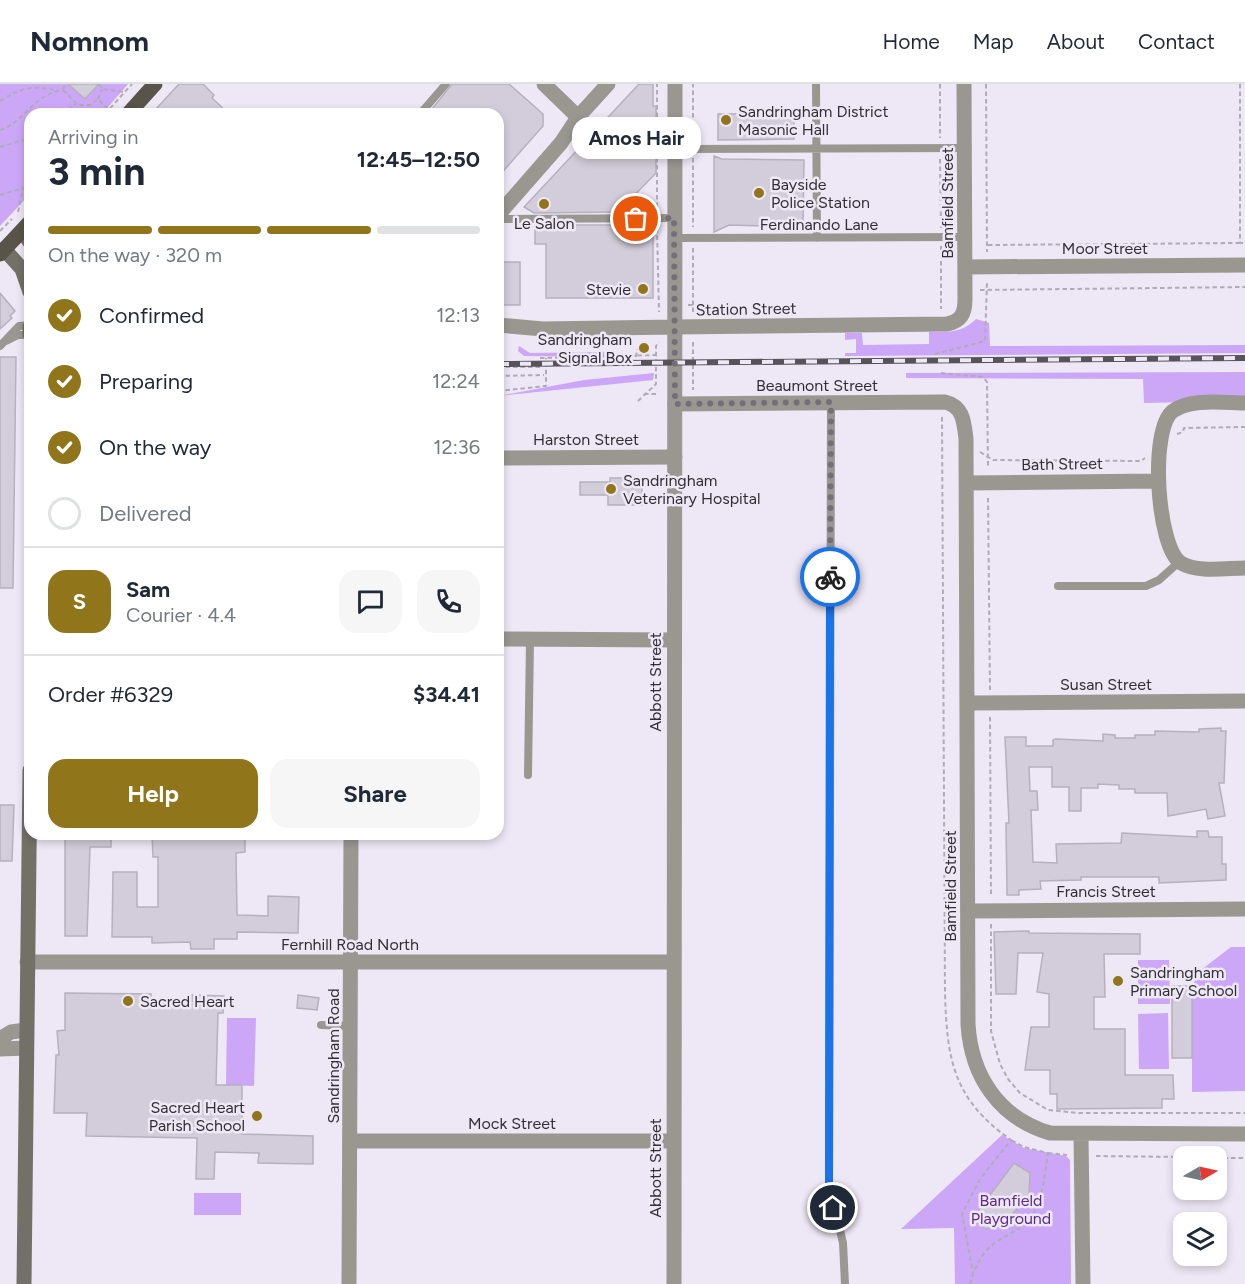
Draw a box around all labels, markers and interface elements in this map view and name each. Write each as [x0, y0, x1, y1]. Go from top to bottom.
text: Nomnom [30, 24, 149, 58]
text: Home [883, 29, 940, 54]
text: Map [973, 29, 1014, 54]
text: About [1047, 29, 1105, 54]
text: Contact [1138, 29, 1215, 54]
place label: Sandringham District Masonic Hall [738, 102, 888, 139]
marker: Sandringham District Masonic Hall [719, 113, 733, 127]
callout: Amos Hair [572, 117, 700, 159]
text: Arriving in [48, 125, 138, 149]
text: Amos Hair [589, 126, 684, 150]
text: 12:45–12:50 [357, 146, 480, 173]
street label: Bamfield Street [938, 147, 957, 259]
text: 3 min [48, 148, 145, 195]
place label: Bayside Police Station [771, 175, 870, 212]
marker: Bayside Police Station [752, 186, 766, 200]
pin [610, 193, 661, 244]
marker: Le Salon [537, 197, 551, 211]
icon: bag [619, 202, 652, 235]
place label: Le Salon [514, 214, 574, 233]
street label: Ferdinando Lane [760, 215, 879, 234]
street label: Moor Street [1062, 239, 1148, 258]
text: On the way · 320 m [48, 243, 222, 267]
place label: Stevie [586, 280, 631, 299]
marker: Stevie [636, 282, 650, 296]
icon: check [48, 299, 81, 332]
street label: Station Street [695, 299, 797, 319]
text: Confirmed [99, 302, 204, 329]
text: 12:13 [436, 303, 480, 327]
place label: Sandringham Signal Box [538, 330, 632, 367]
marker: Sandringham Signal Box [637, 341, 651, 355]
icon: check [48, 365, 81, 398]
text: Preparing [99, 368, 193, 395]
text: 12:24 [432, 369, 480, 393]
street label: Beaumont Street [756, 376, 878, 395]
street label: Harston Street [533, 430, 639, 449]
icon: check [48, 431, 81, 464]
text: On the way [99, 434, 211, 461]
text: 12:36 [433, 435, 480, 459]
street label: Bath Street [1021, 454, 1103, 474]
place label: Sandringham Veterinary Hospital [623, 471, 761, 508]
marker: Sandringham Veterinary Hospital [604, 482, 618, 496]
text: Delivered [99, 500, 192, 527]
courier [800, 547, 860, 607]
icon: bike [814, 561, 847, 594]
button: chat [339, 570, 402, 633]
button: phone [417, 570, 480, 633]
text: Sam [126, 576, 170, 603]
text: S [73, 588, 86, 615]
text: Courier · 4.4 [126, 603, 236, 627]
street label: Abbott Street [646, 632, 665, 732]
street label: Susan Street [1060, 675, 1152, 694]
text: Order #6329 [48, 681, 173, 708]
text: $34.41 [413, 681, 480, 708]
button: Help [48, 759, 258, 828]
button: Share [270, 759, 480, 828]
street label: Bamfield Street [941, 830, 960, 942]
street label: Francis Street [1056, 882, 1156, 901]
street label: Fernhill Road North [281, 935, 419, 954]
place label: Sandringham Primary School [1130, 963, 1237, 1000]
marker: Sandringham Primary School [1111, 974, 1125, 988]
street label: Sandringham Road [324, 988, 343, 1124]
place label: Sacred Heart [140, 992, 234, 1011]
marker: Sacred Heart [121, 994, 135, 1008]
place label: Sacred Heart Parish School [149, 1098, 245, 1135]
marker: Sacred Heart Parish School [250, 1109, 264, 1123]
street label: Mock Street [468, 1114, 556, 1133]
street label: Abbott Street [646, 1118, 665, 1218]
north arrow [1173, 1146, 1227, 1200]
map controls [1173, 1146, 1227, 1266]
pin [807, 1182, 858, 1233]
icon: home [816, 1191, 849, 1224]
park label: Bamfield Playground [971, 1191, 1051, 1228]
button: layers [1173, 1212, 1227, 1266]

